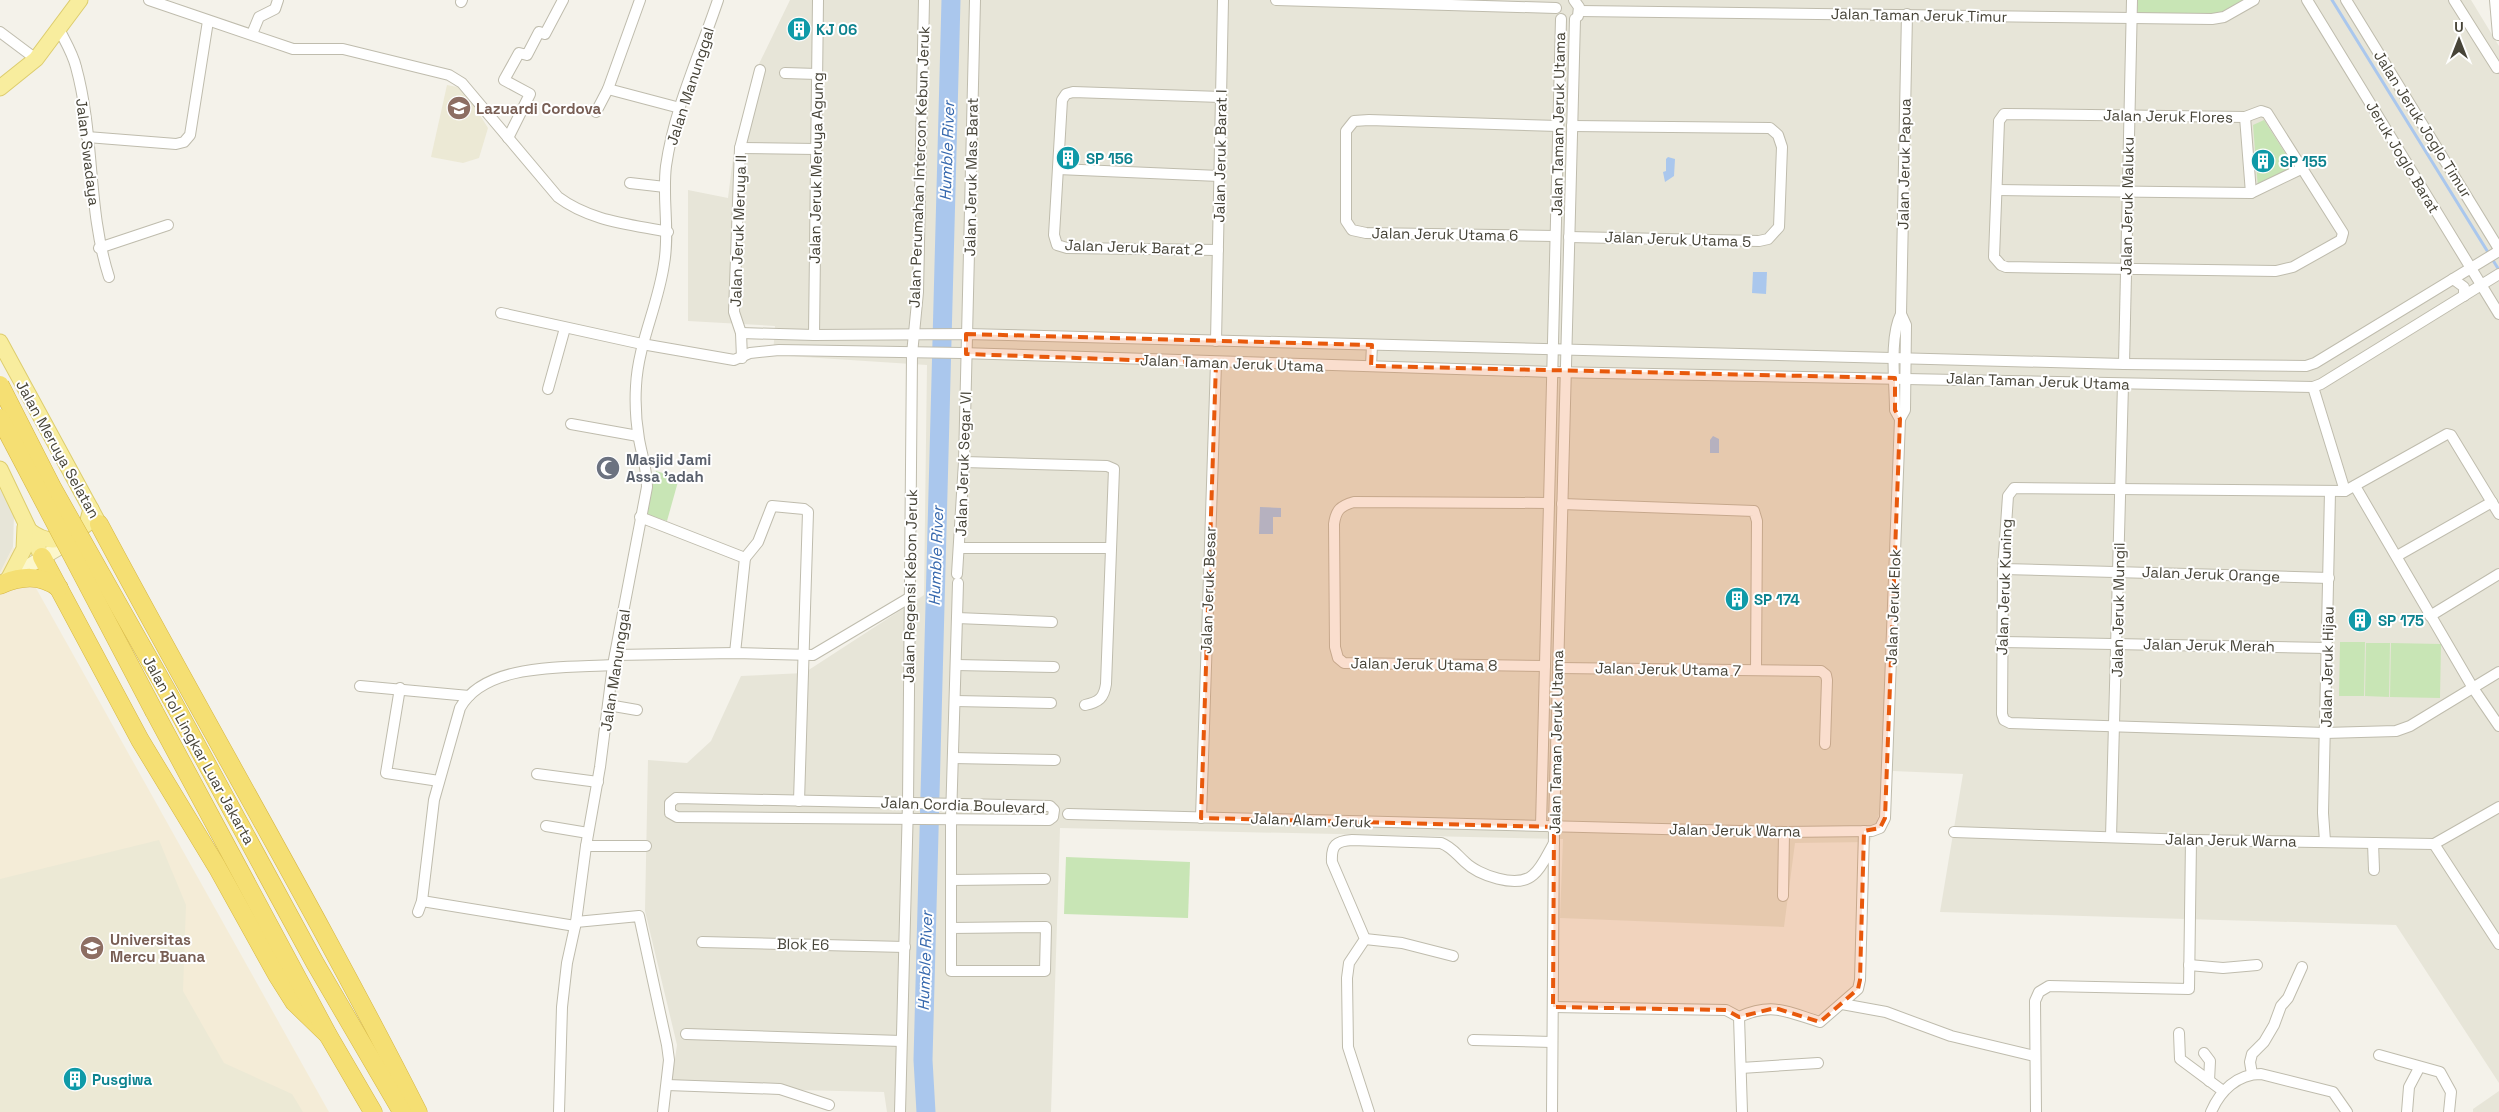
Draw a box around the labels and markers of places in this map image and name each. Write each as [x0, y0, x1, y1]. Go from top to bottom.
building icon: KJ 06 [786, 16, 812, 42]
place label: KJ 06 [816, 20, 857, 39]
school or university icon: Lazuardi Cordova [446, 95, 472, 121]
place label: Lazuardi Cordova [476, 99, 602, 118]
building icon: SP 156 [1055, 145, 1081, 171]
building icon: SP 155 [2250, 148, 2276, 174]
place label: SP 156 [1086, 149, 1133, 168]
place label: SP 155 [2280, 152, 2327, 171]
place label: Masjid Jami Assa 'adah [626, 450, 711, 486]
mosque icon: Masjid Jami Assa 'adah [595, 455, 621, 481]
building icon: SP 174 [1724, 586, 1750, 612]
place label: SP 174 [1754, 590, 1800, 609]
building icon: SP 175 [2347, 607, 2373, 633]
place label: SP 175 [2378, 611, 2424, 630]
place label: Universitas Mercu Buana [110, 930, 206, 966]
school or university icon: Universitas Mercu Buana [79, 935, 105, 961]
building icon: Pusgiwa [62, 1066, 88, 1092]
place label: Pusgiwa [92, 1070, 152, 1089]

